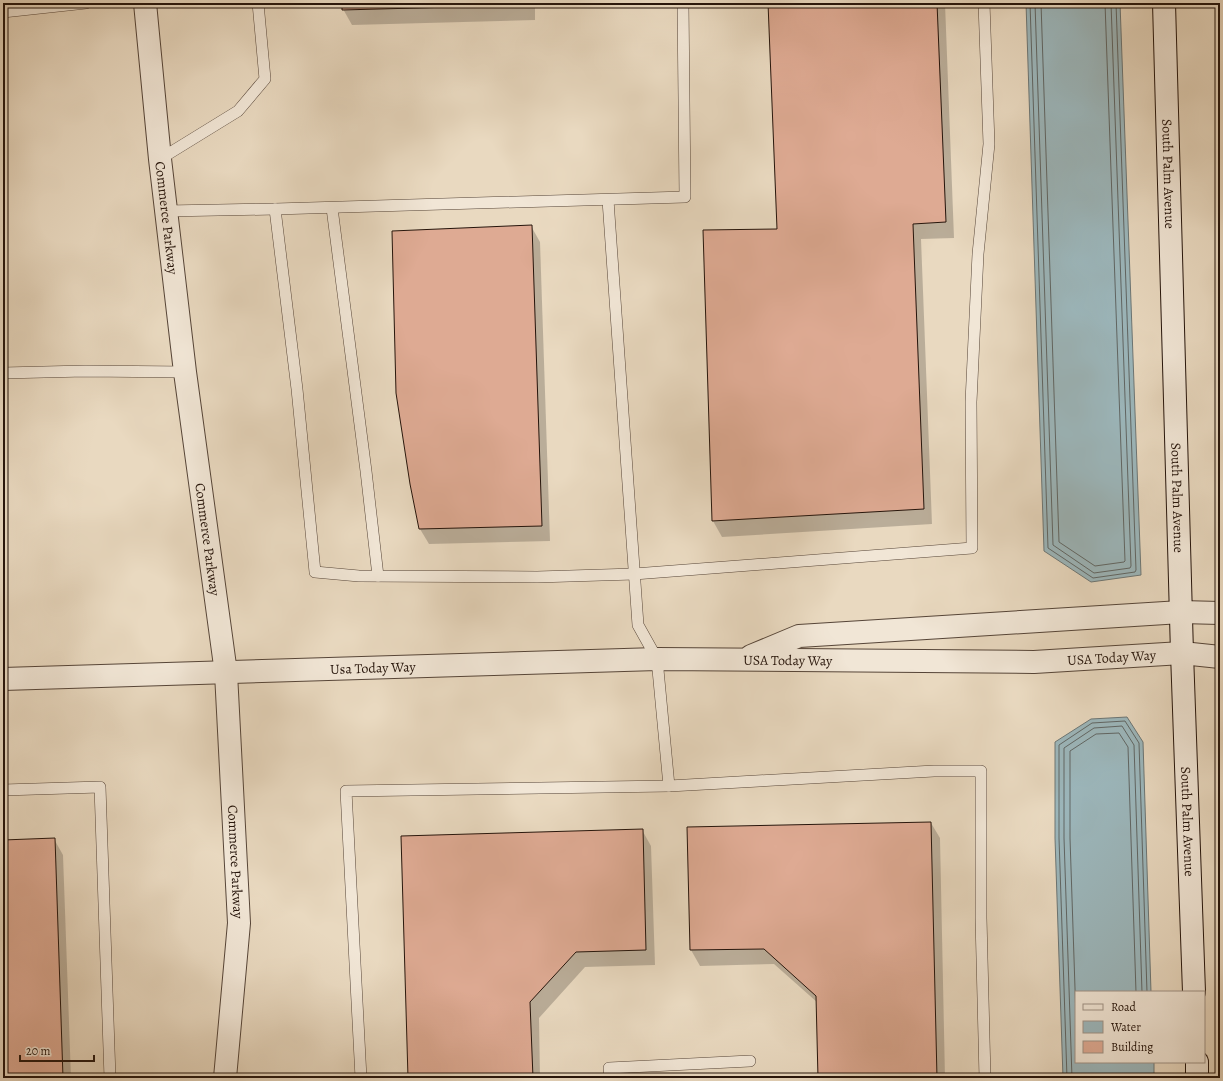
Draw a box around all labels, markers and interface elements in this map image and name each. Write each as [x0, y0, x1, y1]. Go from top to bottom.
street label: South Palm Avenue [1158, 119, 1180, 229]
street label: Commerce Parkway [151, 160, 183, 276]
street label: South Palm Avenue [1167, 442, 1189, 553]
street label: Commerce Parkway [191, 482, 225, 598]
street label: USA Today Way [1067, 645, 1157, 669]
street label: USA Today Way [743, 650, 833, 670]
street label: Usa Today Way [330, 657, 417, 678]
street label: South Palm Avenue [1177, 766, 1199, 877]
street label: Commerce Parkway [223, 805, 248, 920]
legend [1075, 991, 1205, 1063]
text: Road [1111, 999, 1137, 1015]
text: Water [1110, 1019, 1141, 1035]
scale bar [20, 1037, 94, 1063]
text: Building [1111, 1039, 1153, 1055]
text: 20 m [26, 1043, 50, 1059]

